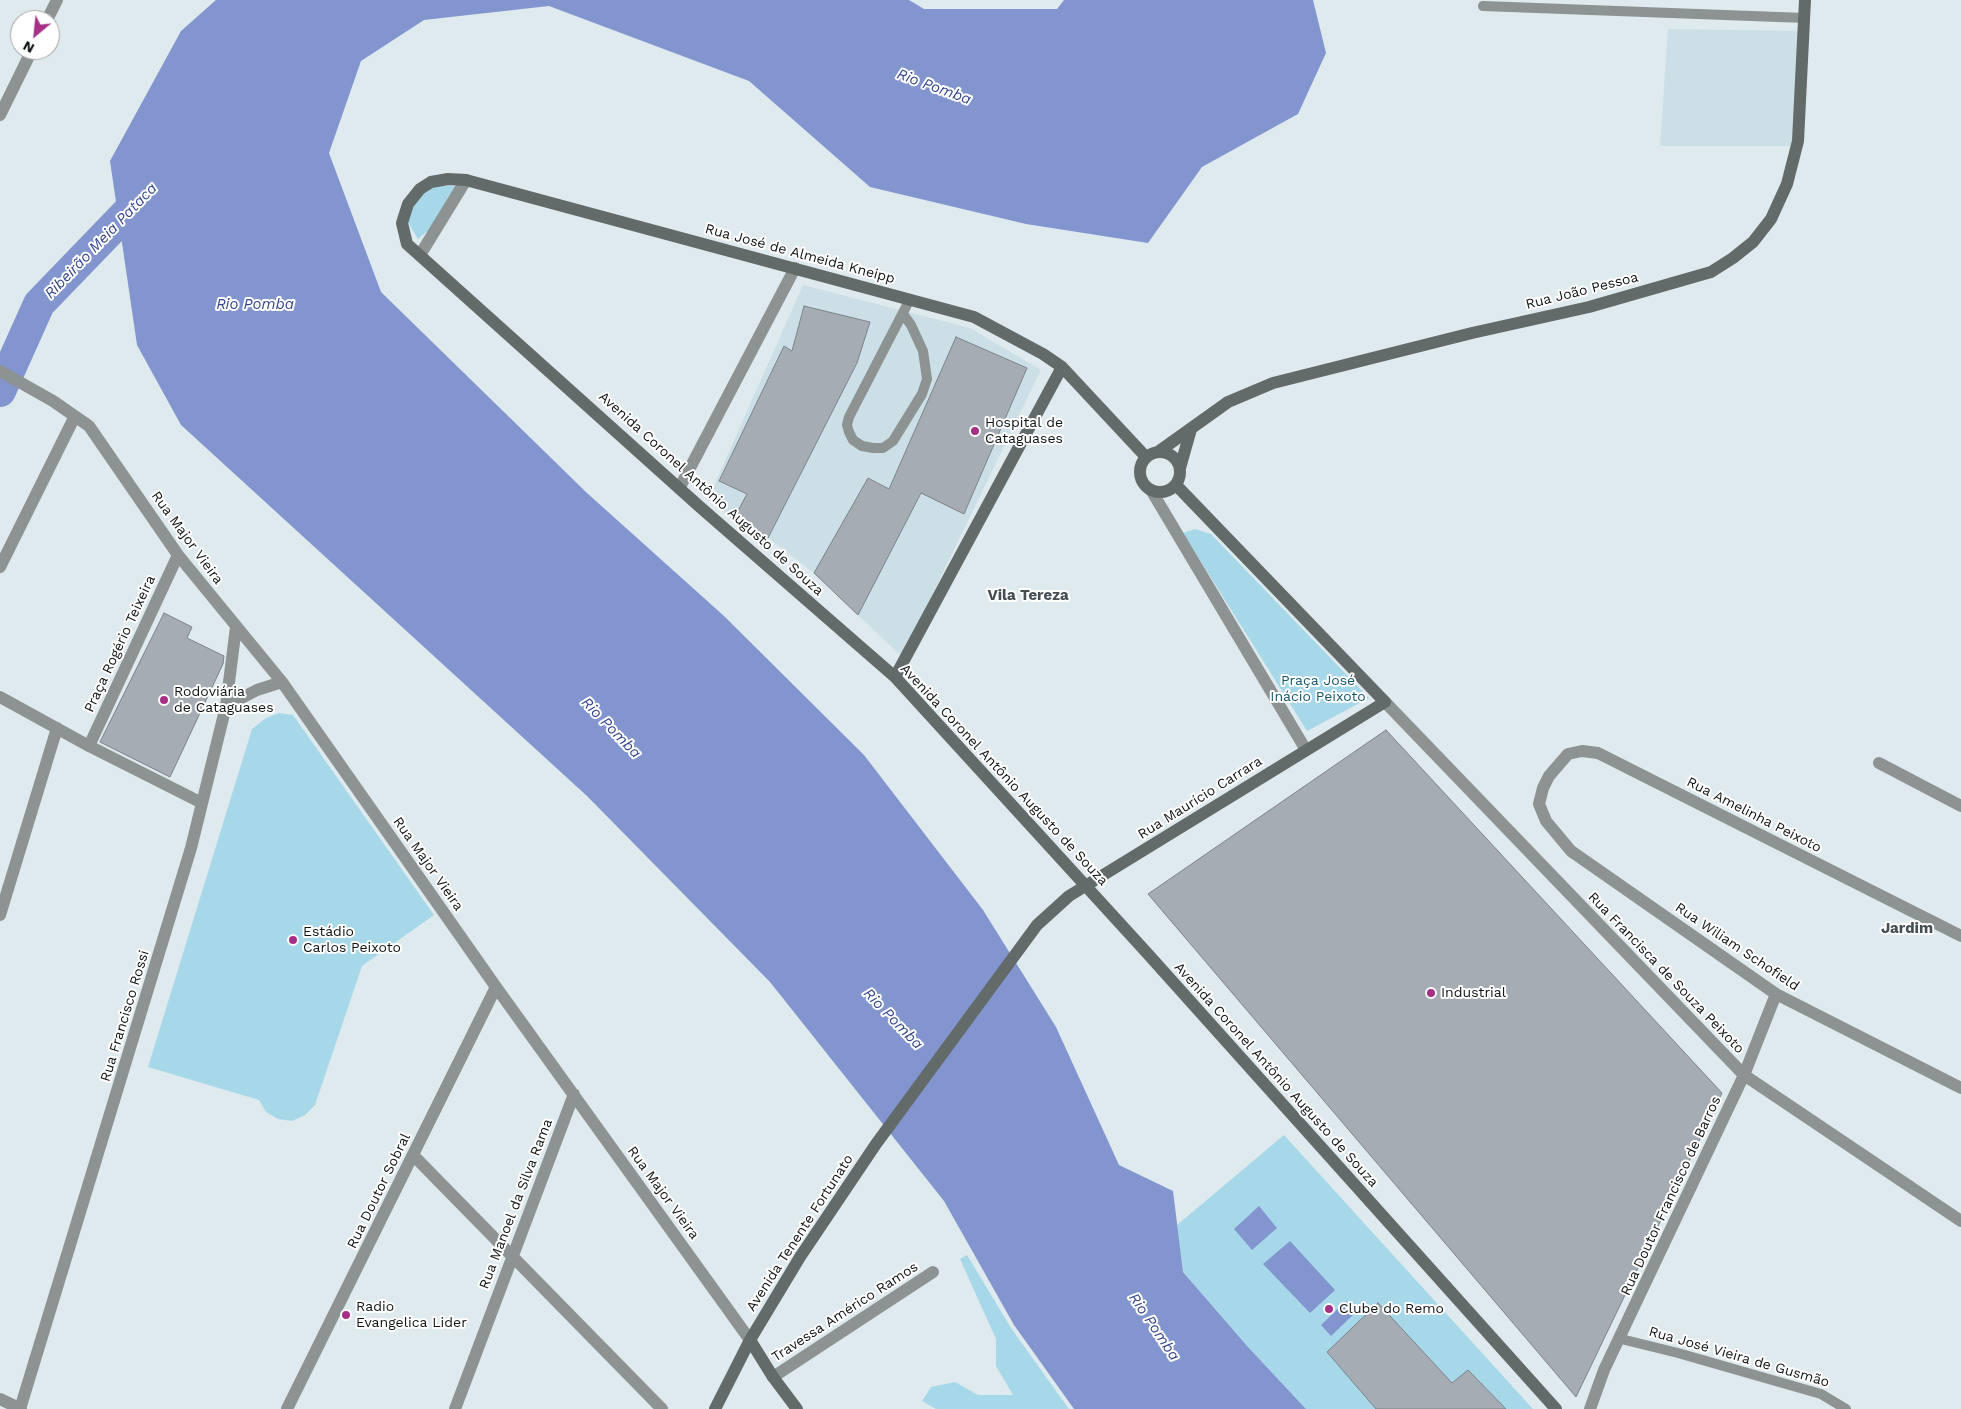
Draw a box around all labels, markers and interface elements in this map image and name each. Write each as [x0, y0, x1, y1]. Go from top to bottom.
north arrow [10, 10, 60, 60]
text: N [20, 38, 37, 57]
water label: Rio Pomba [894, 65, 974, 109]
water label: Ribeirão Meia Pataca [41, 179, 161, 303]
street label: Rua José de Almeida Kneipp [703, 221, 897, 287]
street label: Rua João Pessoa [1524, 269, 1640, 313]
water label: Rio Pomba [216, 296, 294, 314]
street label: Avenida Coronel Antônio Augusto de Souza [595, 389, 827, 599]
place label: Hospital de Cataguases [985, 415, 1063, 448]
marker: Hospital de Cataguases [969, 425, 981, 437]
street label: Rua Major Vieira [148, 488, 226, 588]
street label: Praça Rogério Teixeira [81, 573, 159, 715]
district label: Vila Tereza [987, 587, 1069, 605]
street label: Avenida Coronel Antônio Augusto de Souza [897, 661, 1111, 889]
park label: Praça José Inácio Peixoto [1270, 673, 1366, 706]
place label: Rodoviária de Cataguases [174, 684, 274, 716]
marker: Rodoviária de Cataguases [158, 694, 170, 706]
water label: Rio Pomba [578, 694, 644, 762]
street label: Rua Maurício Carrara [1135, 753, 1265, 843]
street label: Rua Amelinha Peixoto [1684, 774, 1824, 856]
street label: Rua Major Vieira [389, 814, 467, 914]
street label: Rua Francisca de Souza Peixoto [1584, 889, 1748, 1057]
street label: Rua Wiliam Schofield [1672, 899, 1802, 995]
district label: Jardim [1881, 920, 1933, 938]
place label: Estádio Carlos Peixoto [303, 924, 401, 956]
marker: Estádio Carlos Peixoto [287, 934, 299, 946]
street label: Rua Francisco Rossi [97, 948, 153, 1084]
street label: Avenida Coronel Antônio Augusto de Souza [1171, 959, 1381, 1191]
water label: Rio Pomba [860, 985, 926, 1053]
place label: Industrial [1441, 985, 1506, 1001]
marker: Industrial [1425, 987, 1437, 999]
street label: Rua Doutor Francisco de Barros [1617, 1094, 1725, 1298]
street label: Rua Manoel da Silva Rama [476, 1117, 556, 1291]
street label: Rua Doutor Sobral [344, 1131, 414, 1251]
street label: Rua Major Vieira [624, 1143, 702, 1243]
street label: Avenida Tenente Fortunato [743, 1151, 857, 1315]
street label: Travessa Américo Ramos [769, 1258, 921, 1366]
water label: Rio Pomba [1125, 1290, 1183, 1364]
place label: Radio Evangelica Lider [356, 1299, 467, 1331]
place label: Clube do Remo [1339, 1301, 1444, 1317]
marker: Clube do Remo [1323, 1303, 1335, 1315]
marker: Radio Evangelica Lider [340, 1309, 352, 1321]
street label: Rua José Vieira de Gusmão [1647, 1323, 1831, 1391]

